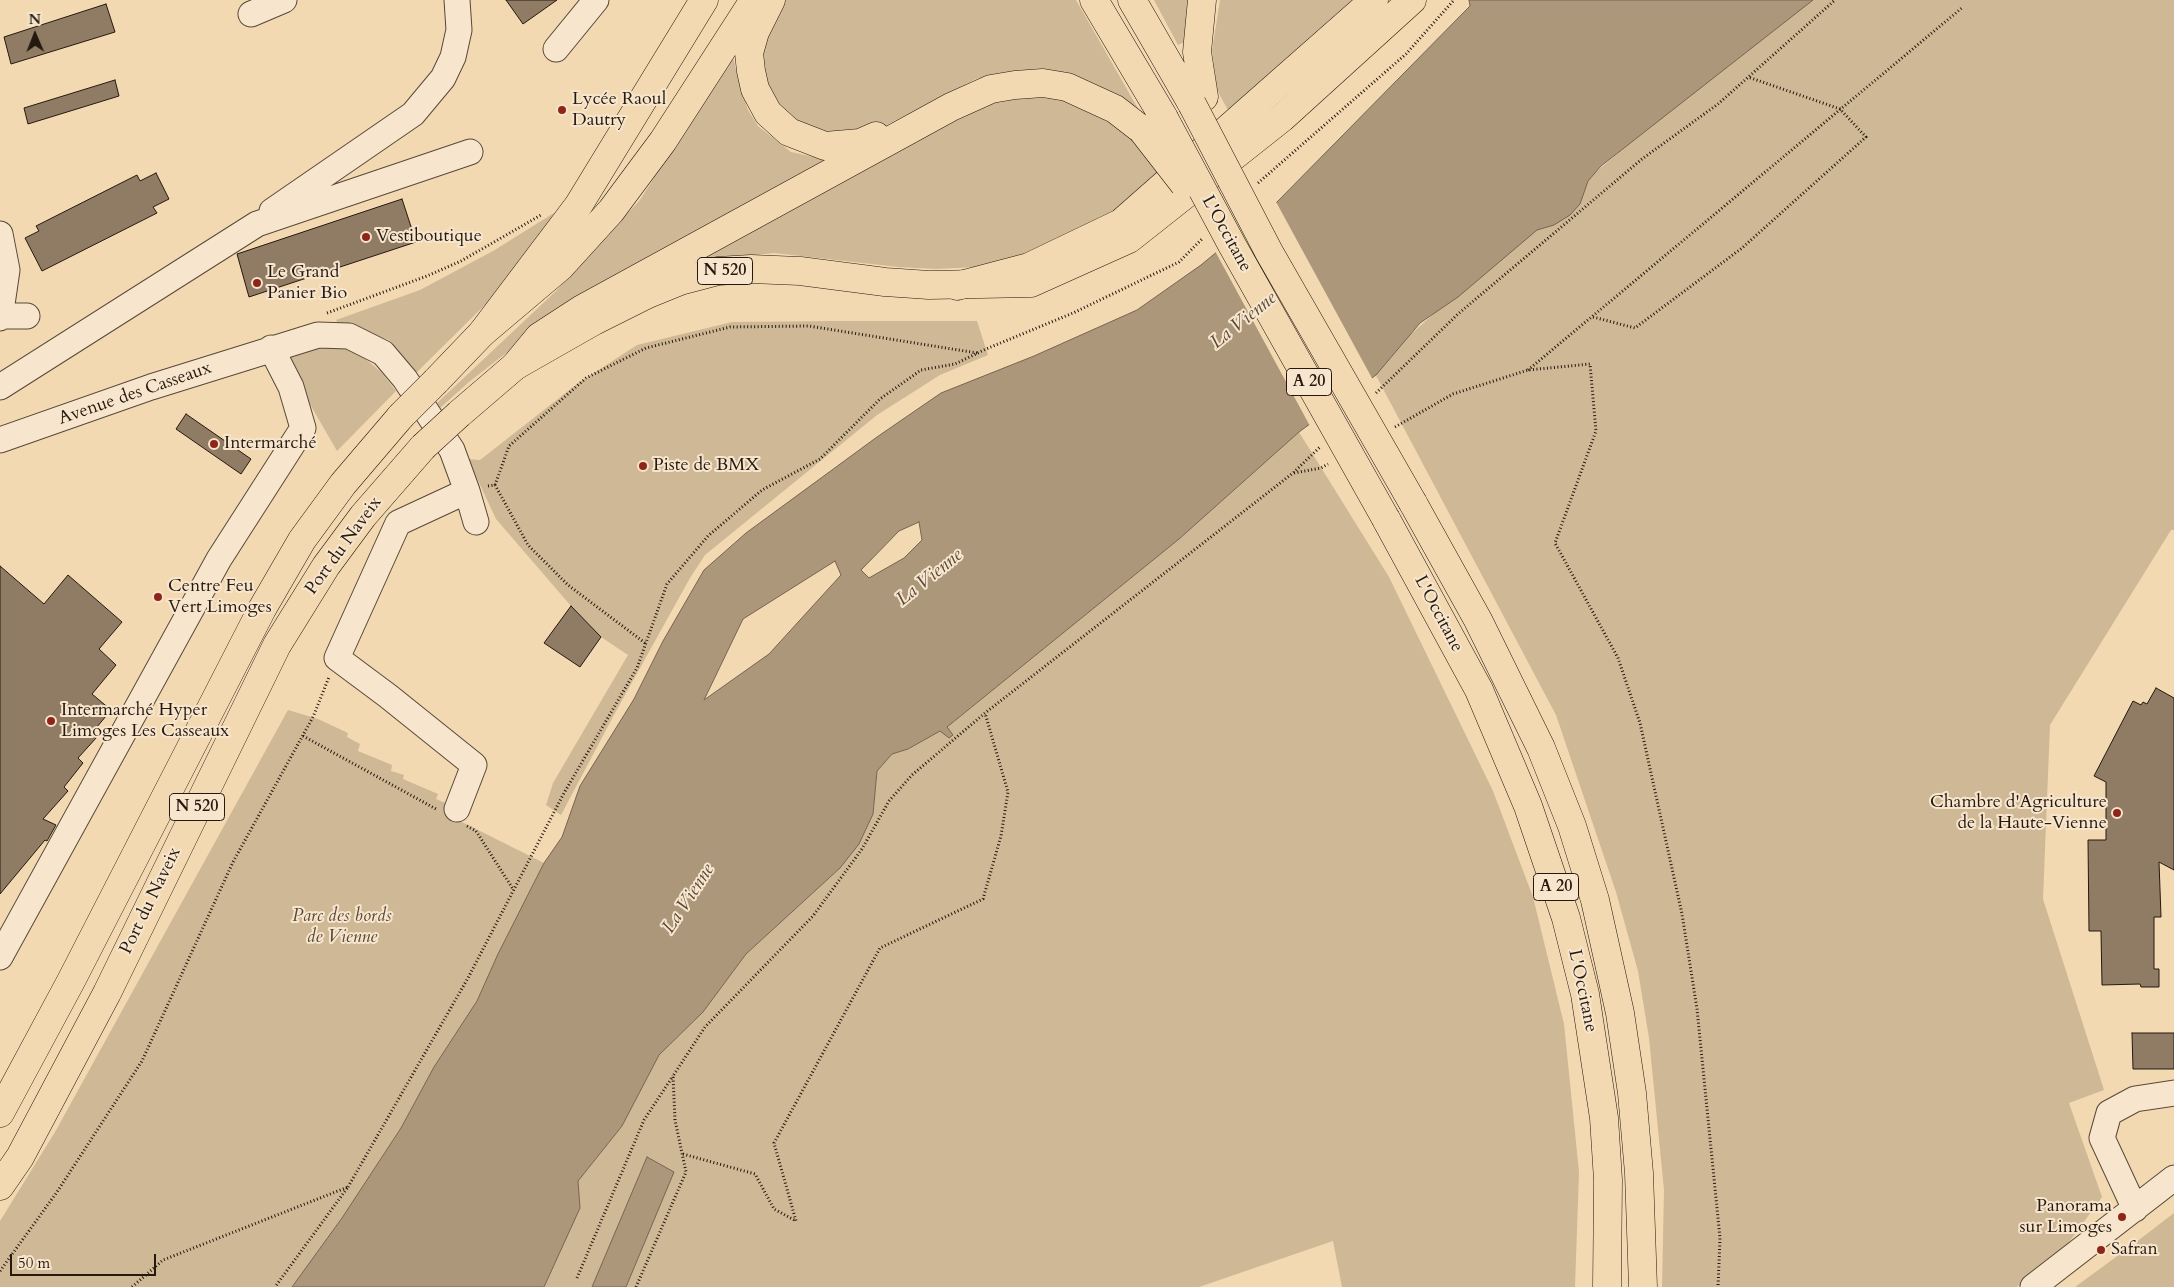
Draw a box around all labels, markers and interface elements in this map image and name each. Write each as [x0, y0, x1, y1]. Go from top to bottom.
north arrow [10, 10, 60, 60]
text: N [28, 10, 41, 29]
place label: Lycée Raoul Dautry [572, 89, 666, 132]
marker: Lycée Raoul Dautry [556, 104, 568, 116]
street label: L'Occitane [1196, 192, 1256, 276]
place label: Vestiboutique [376, 226, 482, 248]
marker: Vestiboutique [360, 231, 372, 243]
road number: N 520 [698, 258, 752, 284]
place label: Le Grand Panier Bio [267, 262, 347, 304]
marker: Le Grand Panier Bio [251, 277, 263, 289]
water label: La Vienne [1206, 287, 1282, 355]
street label: Avenue des Casseaux [56, 358, 214, 430]
road number: A 20 [1286, 368, 1332, 396]
place label: Intermarché [224, 433, 317, 455]
marker: Intermarché [208, 438, 220, 450]
place label: Piste de BMX [653, 455, 759, 477]
marker: Piste de BMX [637, 460, 649, 472]
street label: Port du Naveix [301, 493, 387, 599]
water label: La Vienne [892, 544, 968, 612]
street label: L'Occitane [1409, 572, 1467, 656]
place label: Centre Feu Vert Limoges [168, 576, 272, 618]
marker: Centre Feu Vert Limoges [152, 591, 164, 603]
place label: Intermarché Hyper Limoges Les Casseaux [61, 700, 229, 742]
marker: Intermarché Hyper Limoges Les Casseaux [45, 715, 57, 727]
place label: Chambre d'Agriculture de la Haute-Vienne [1930, 792, 2107, 834]
road number: N 520 [170, 794, 224, 820]
marker: Chambre d'Agriculture de la Haute-Vienne [2111, 807, 2123, 819]
street label: Port du Naveix [116, 844, 186, 958]
water label: La Vienne [658, 860, 720, 938]
road number: A 20 [1534, 874, 1578, 900]
park label: Parc des bords de Vienne [292, 906, 392, 949]
street label: L'Occitane [1563, 948, 1601, 1034]
place label: Panorama sur Limoges [2020, 1196, 2112, 1238]
marker: Panorama sur Limoges [2116, 1211, 2128, 1223]
place label: Safran [2111, 1239, 2158, 1261]
scale bar [12, 1244, 159, 1276]
marker: Safran [2095, 1244, 2107, 1256]
text: 50 m [18, 1253, 50, 1273]

